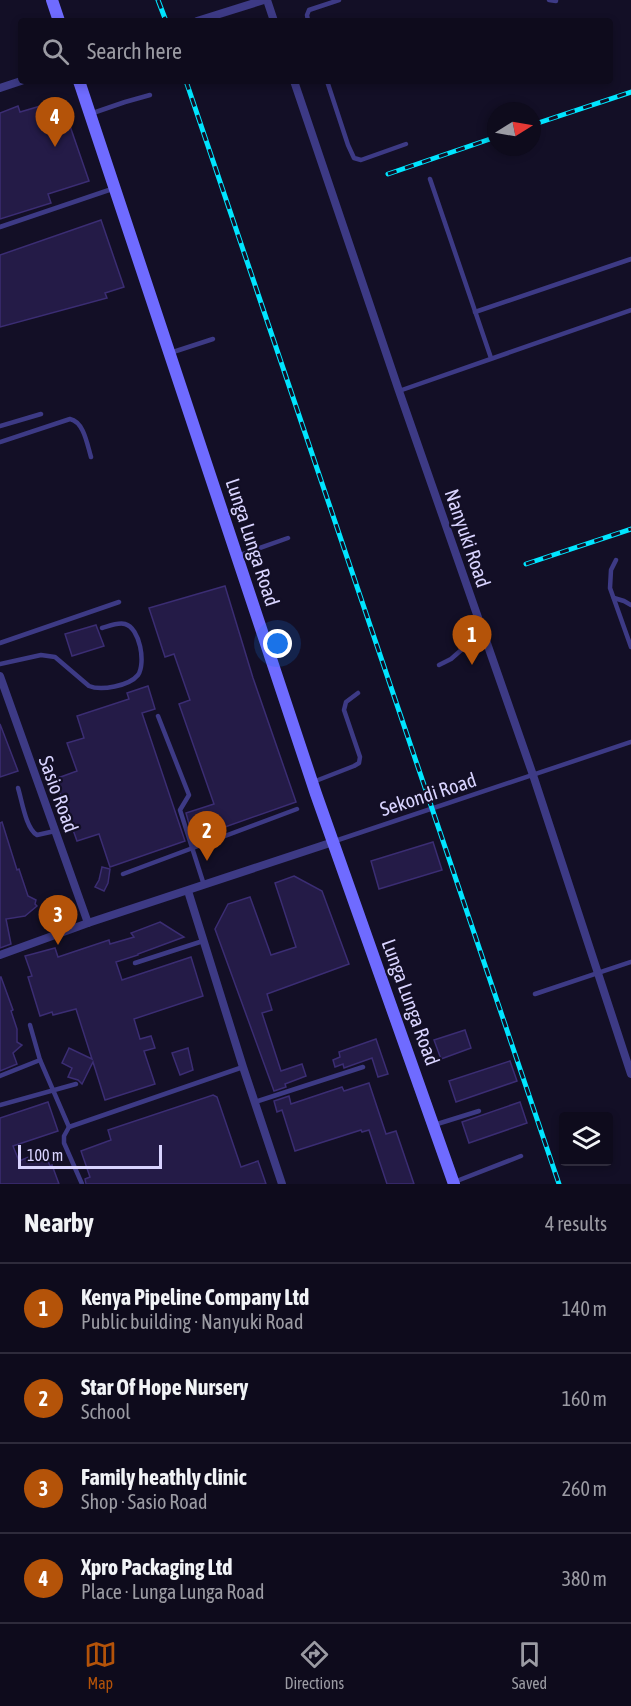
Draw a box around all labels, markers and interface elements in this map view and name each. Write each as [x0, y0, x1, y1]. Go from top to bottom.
search box [18, 18, 613, 84]
icon: search [39, 35, 72, 68]
text: Search here [87, 38, 182, 64]
pin: 4 [36, 98, 74, 147]
north arrow [487, 102, 541, 156]
street label: Lunga Lunga Road [222, 475, 284, 609]
street label: Nanyuki Road [440, 486, 496, 590]
pin: 1 [452, 616, 492, 665]
your location [263, 629, 292, 658]
street label: Sasio Road [35, 753, 83, 835]
street label: Sekondi Road [377, 768, 479, 820]
pin: 2 [188, 812, 226, 861]
pin: 3 [38, 896, 78, 945]
street label: Lunga Lunga Road [377, 936, 445, 1068]
map controls [559, 1112, 613, 1166]
button: layers [559, 1112, 613, 1166]
scale bar [18, 1142, 162, 1170]
text: 100 m [27, 1146, 63, 1164]
text: Nearby [24, 1208, 94, 1238]
text: 4 results [545, 1212, 607, 1235]
text: Kenya Pipeline Company Ltd [81, 1284, 309, 1310]
text: 1 [39, 1297, 48, 1320]
text: 140 m [562, 1297, 607, 1320]
text: Public building · Nanyuki Road [81, 1310, 303, 1333]
text: Star Of Hope Nursery [81, 1374, 248, 1400]
text: 2 [39, 1387, 48, 1410]
text: 160 m [562, 1387, 607, 1410]
text: School [81, 1400, 131, 1423]
text: Family heathly clinic [81, 1464, 247, 1490]
text: 3 [39, 1477, 48, 1500]
text: 260 m [562, 1477, 607, 1500]
text: Shop · Sasio Road [81, 1490, 207, 1513]
text: Xpro Packaging Ltd [81, 1554, 233, 1580]
text: 4 [39, 1567, 48, 1590]
text: 380 m [562, 1567, 607, 1590]
text: Place · Lunga Lunga Road [81, 1580, 265, 1603]
tab: Map [84, 1638, 117, 1692]
tab: Directions [284, 1638, 344, 1692]
tab: Saved [512, 1638, 547, 1692]

